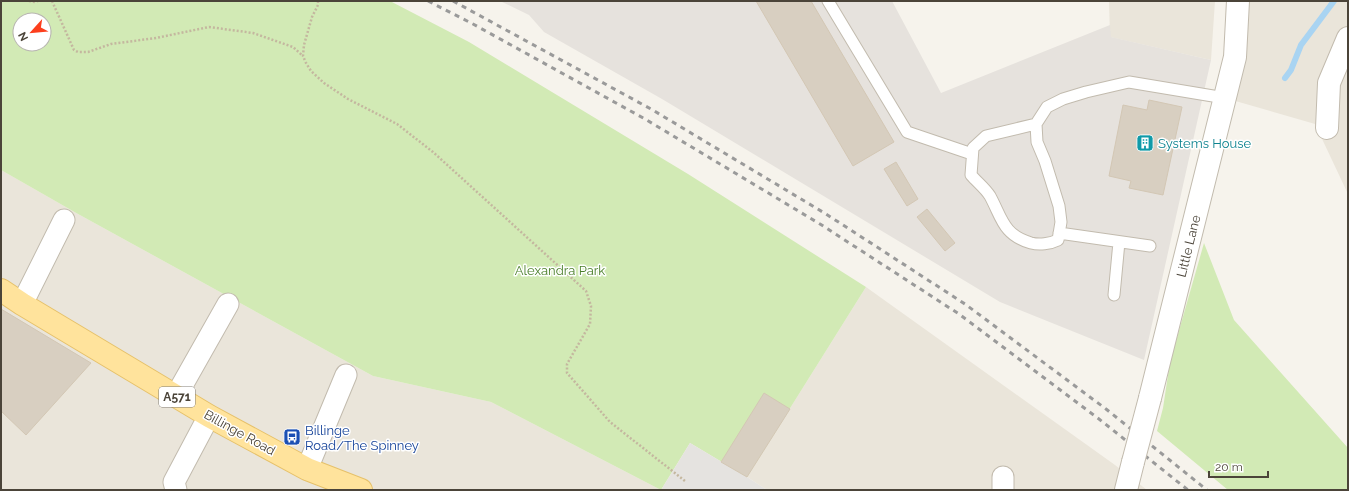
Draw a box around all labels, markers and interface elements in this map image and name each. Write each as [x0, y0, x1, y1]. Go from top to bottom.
north arrow [12, 12, 52, 52]
text: N [16, 30, 31, 43]
building icon: Systems House [1135, 133, 1155, 153]
place label: Systems House [1158, 136, 1251, 151]
street label: Little Lane [1174, 213, 1204, 279]
park label: Alexandra Park [515, 263, 605, 278]
road number: A571 [159, 387, 195, 407]
street label: Billinge Road [202, 407, 278, 458]
place label: Billinge Road/The Spinney [305, 423, 419, 453]
bus stop icon: Billinge Road/The Spinney [282, 427, 302, 447]
scale bar [1209, 453, 1268, 479]
text: 20 m [1215, 460, 1243, 474]

